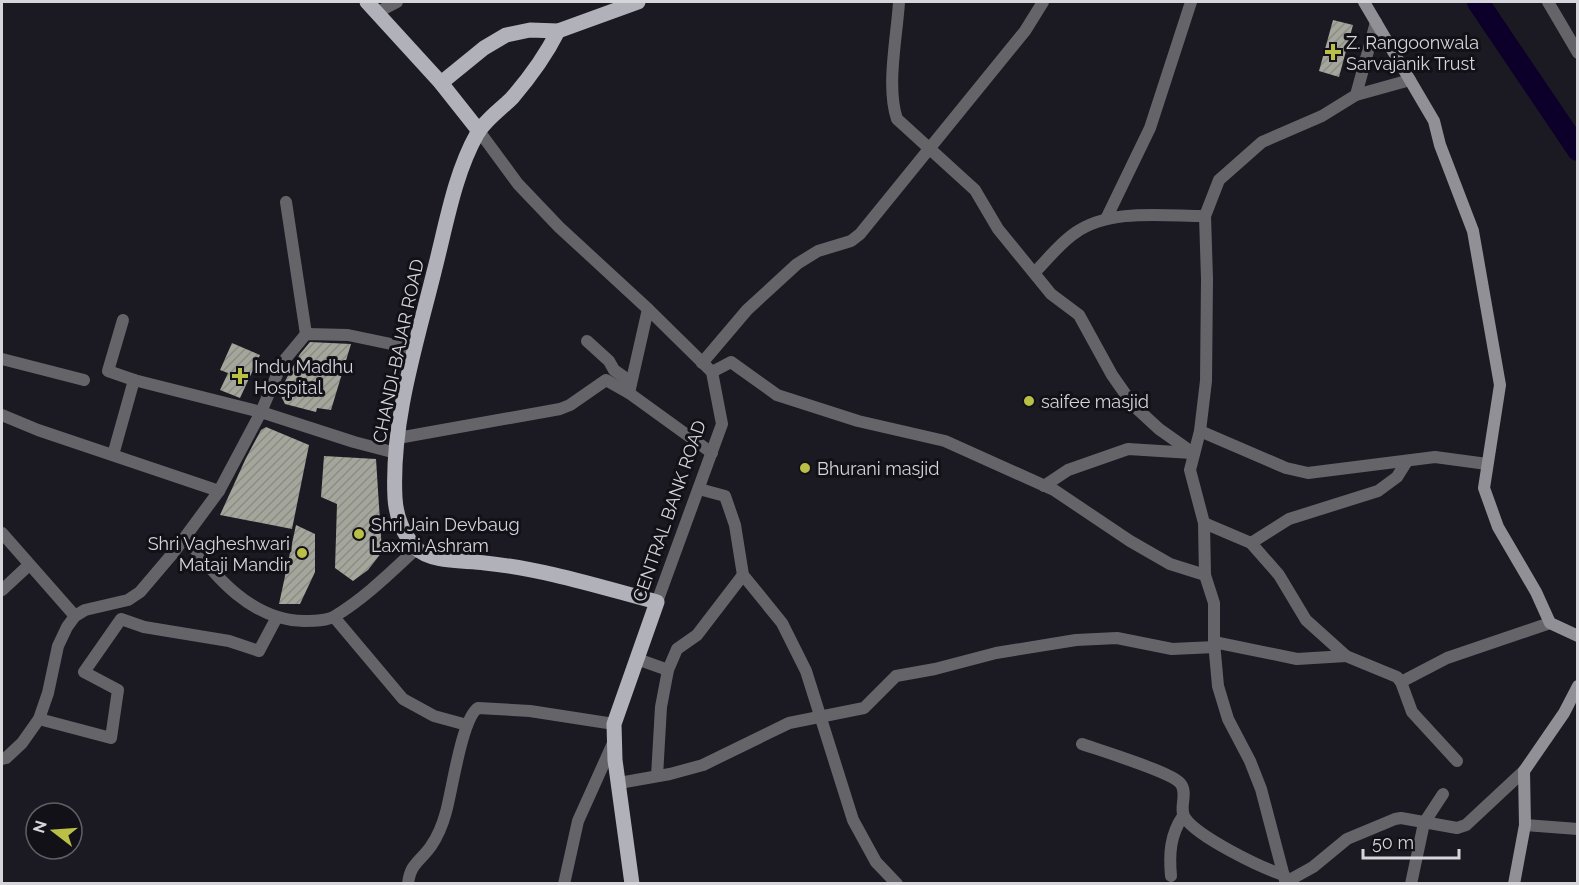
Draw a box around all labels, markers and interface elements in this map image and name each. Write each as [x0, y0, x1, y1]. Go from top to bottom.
place label: Z. Rangoonwala Sarvajanik Trust [1346, 32, 1479, 74]
marker: Z. Rangoonwala Sarvajanik Trust [1324, 43, 1342, 61]
street label: CHANDI-BAJAR ROAD [368, 257, 428, 445]
place label: Indu Madhu Hospital [254, 356, 353, 398]
marker: Indu Madhu Hospital [231, 367, 249, 385]
place label: saifee masjid [1041, 391, 1149, 412]
marker: saifee masjid [1022, 394, 1036, 408]
street label: CENTRAL BANK ROAD [628, 418, 710, 604]
place label: Bhurani masjid [817, 458, 940, 479]
marker: Bhurani masjid [798, 461, 812, 475]
place label: Shri Jain Devbaug Laxmi Ashram [371, 514, 520, 556]
marker: Shri Jain Devbaug Laxmi Ashram [352, 527, 366, 541]
place label: Shri Vagheshwari Mataji Mandir [148, 533, 291, 575]
marker: Shri Vagheshwari Mataji Mandir [295, 546, 309, 560]
north arrow [24, 801, 84, 861]
text: N [29, 818, 51, 835]
scale bar [1363, 822, 1459, 860]
text: 50 m [1372, 832, 1414, 853]

